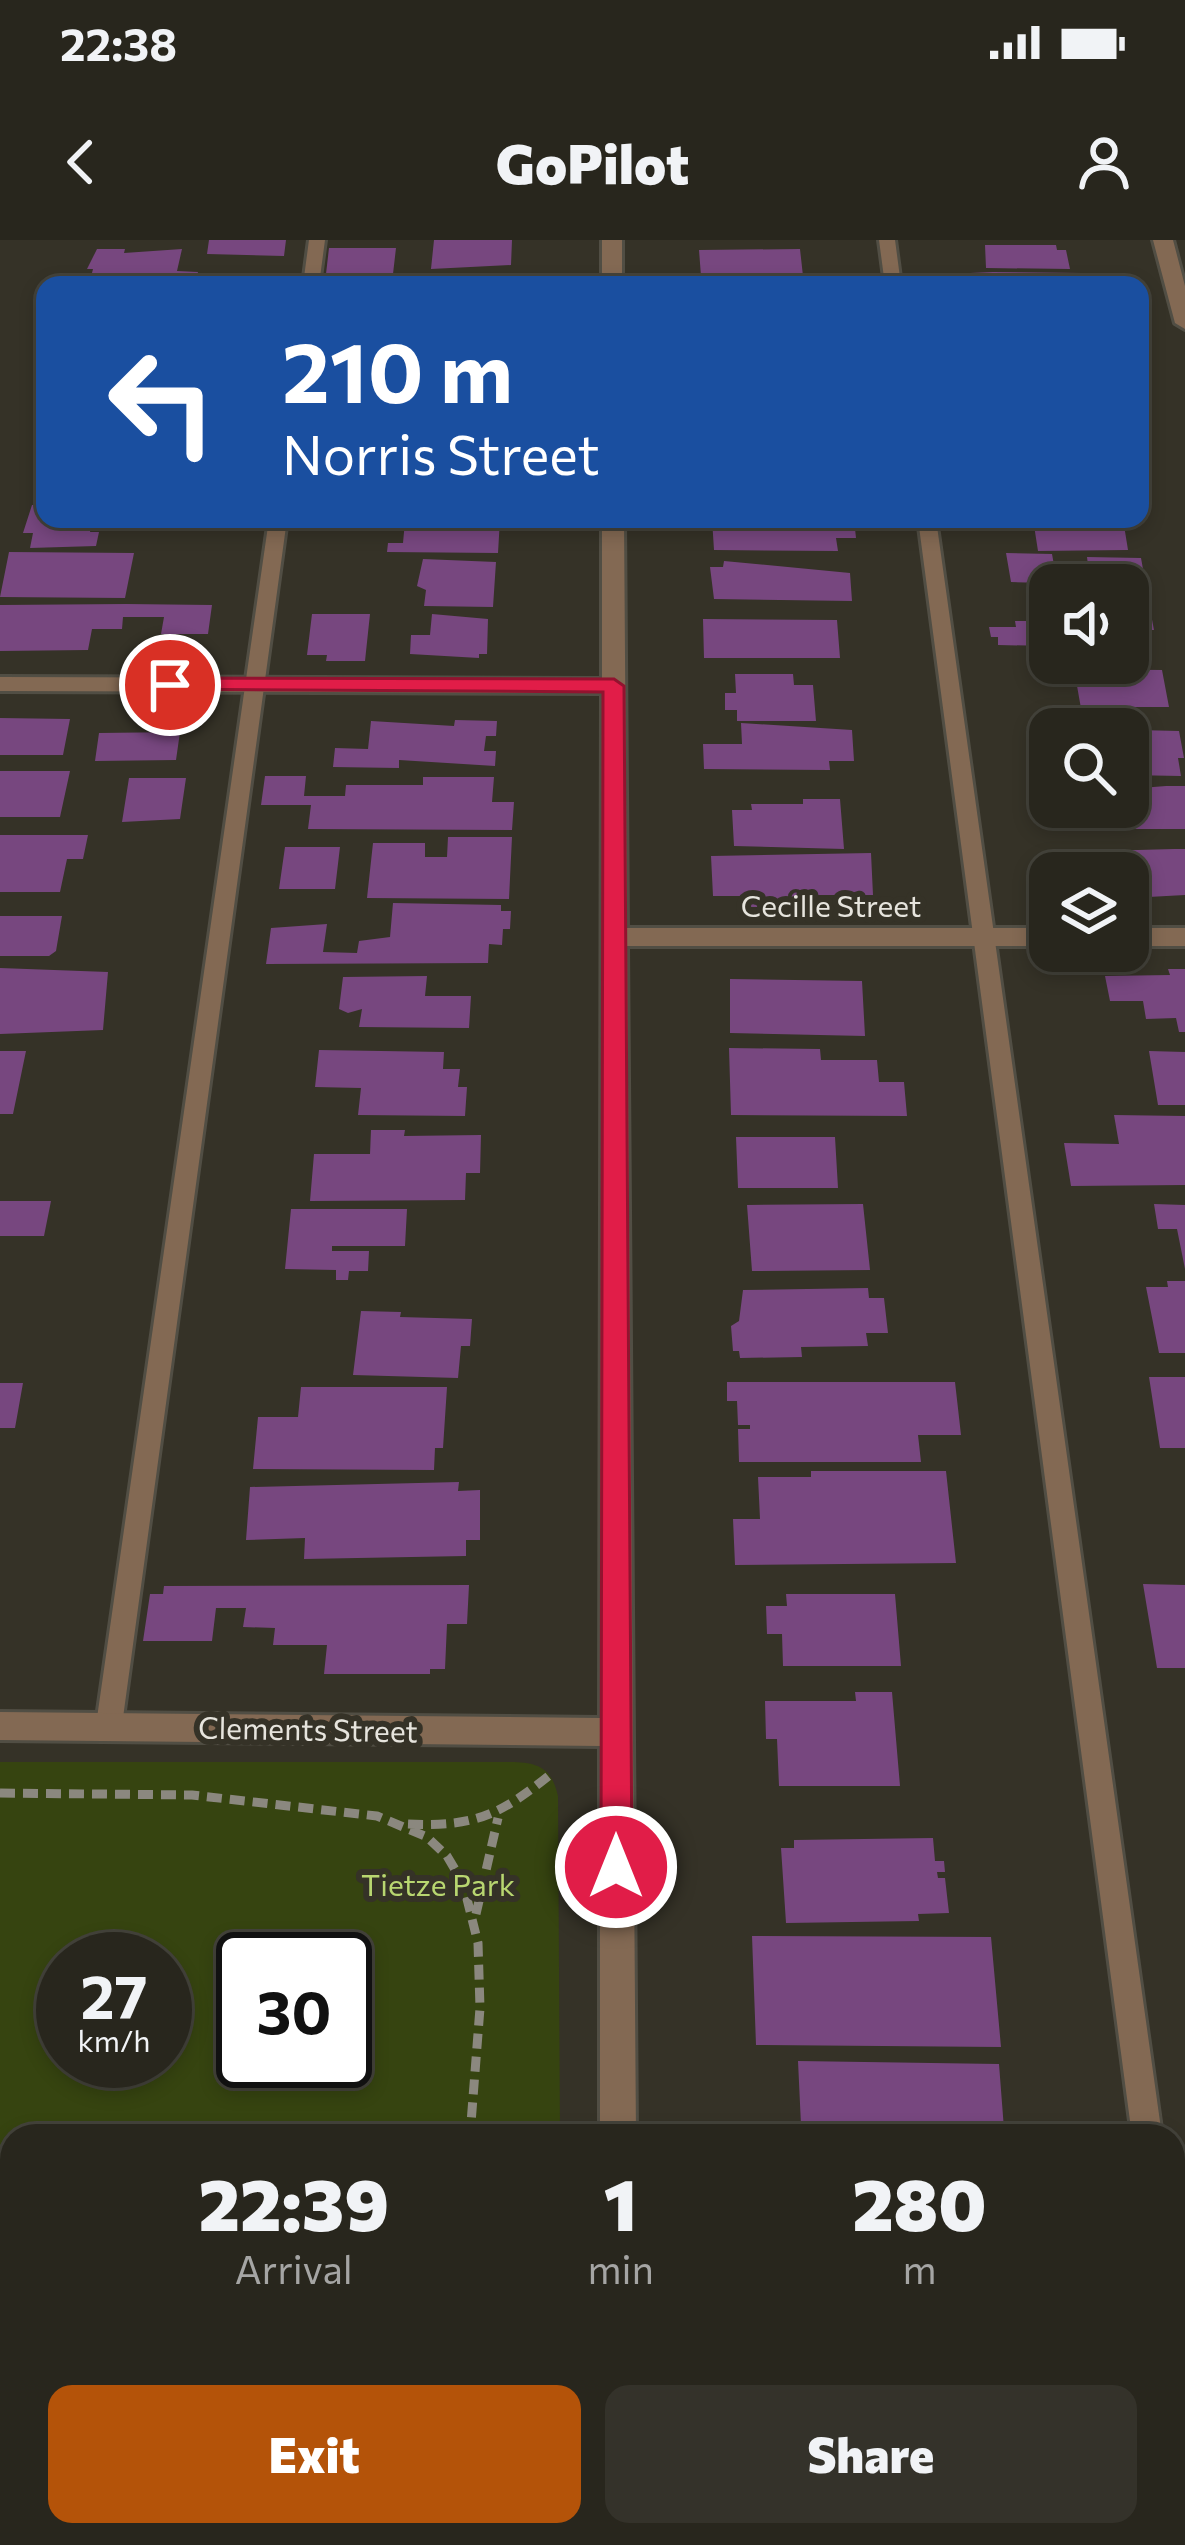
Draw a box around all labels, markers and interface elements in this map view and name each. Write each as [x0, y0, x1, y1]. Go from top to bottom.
text: 22:38 [60, 15, 177, 70]
icon: back [48, 129, 114, 195]
text: GoPilot [496, 129, 689, 195]
icon: person [1071, 129, 1137, 195]
text: 210 m [282, 318, 513, 420]
icon: left [84, 324, 240, 480]
text: Norris Street [282, 420, 600, 486]
map controls [1029, 564, 1149, 972]
button: sound [1029, 564, 1149, 684]
pin [119, 634, 221, 736]
icon: arrive [137, 652, 203, 718]
button: search [1029, 708, 1149, 828]
button: layers [1029, 852, 1149, 972]
street label: Cecille Street [741, 886, 921, 923]
street label: Clements Street [198, 1708, 418, 1748]
position arrow [553, 1804, 679, 1930]
park label: Tietze Park [361, 1865, 515, 1902]
speed limit sign: 30 [216, 1932, 372, 2088]
text: 27 [81, 1958, 147, 2031]
text: km/h [78, 2021, 150, 2058]
text: 22:39 [198, 2158, 389, 2246]
text: 1 [604, 2158, 637, 2246]
text: 280 [852, 2158, 987, 2246]
text: Arrival [235, 2244, 353, 2292]
text: min [587, 2244, 654, 2292]
text: m [902, 2244, 936, 2292]
button: Exit [48, 2385, 581, 2523]
button: Share [605, 2385, 1137, 2523]

